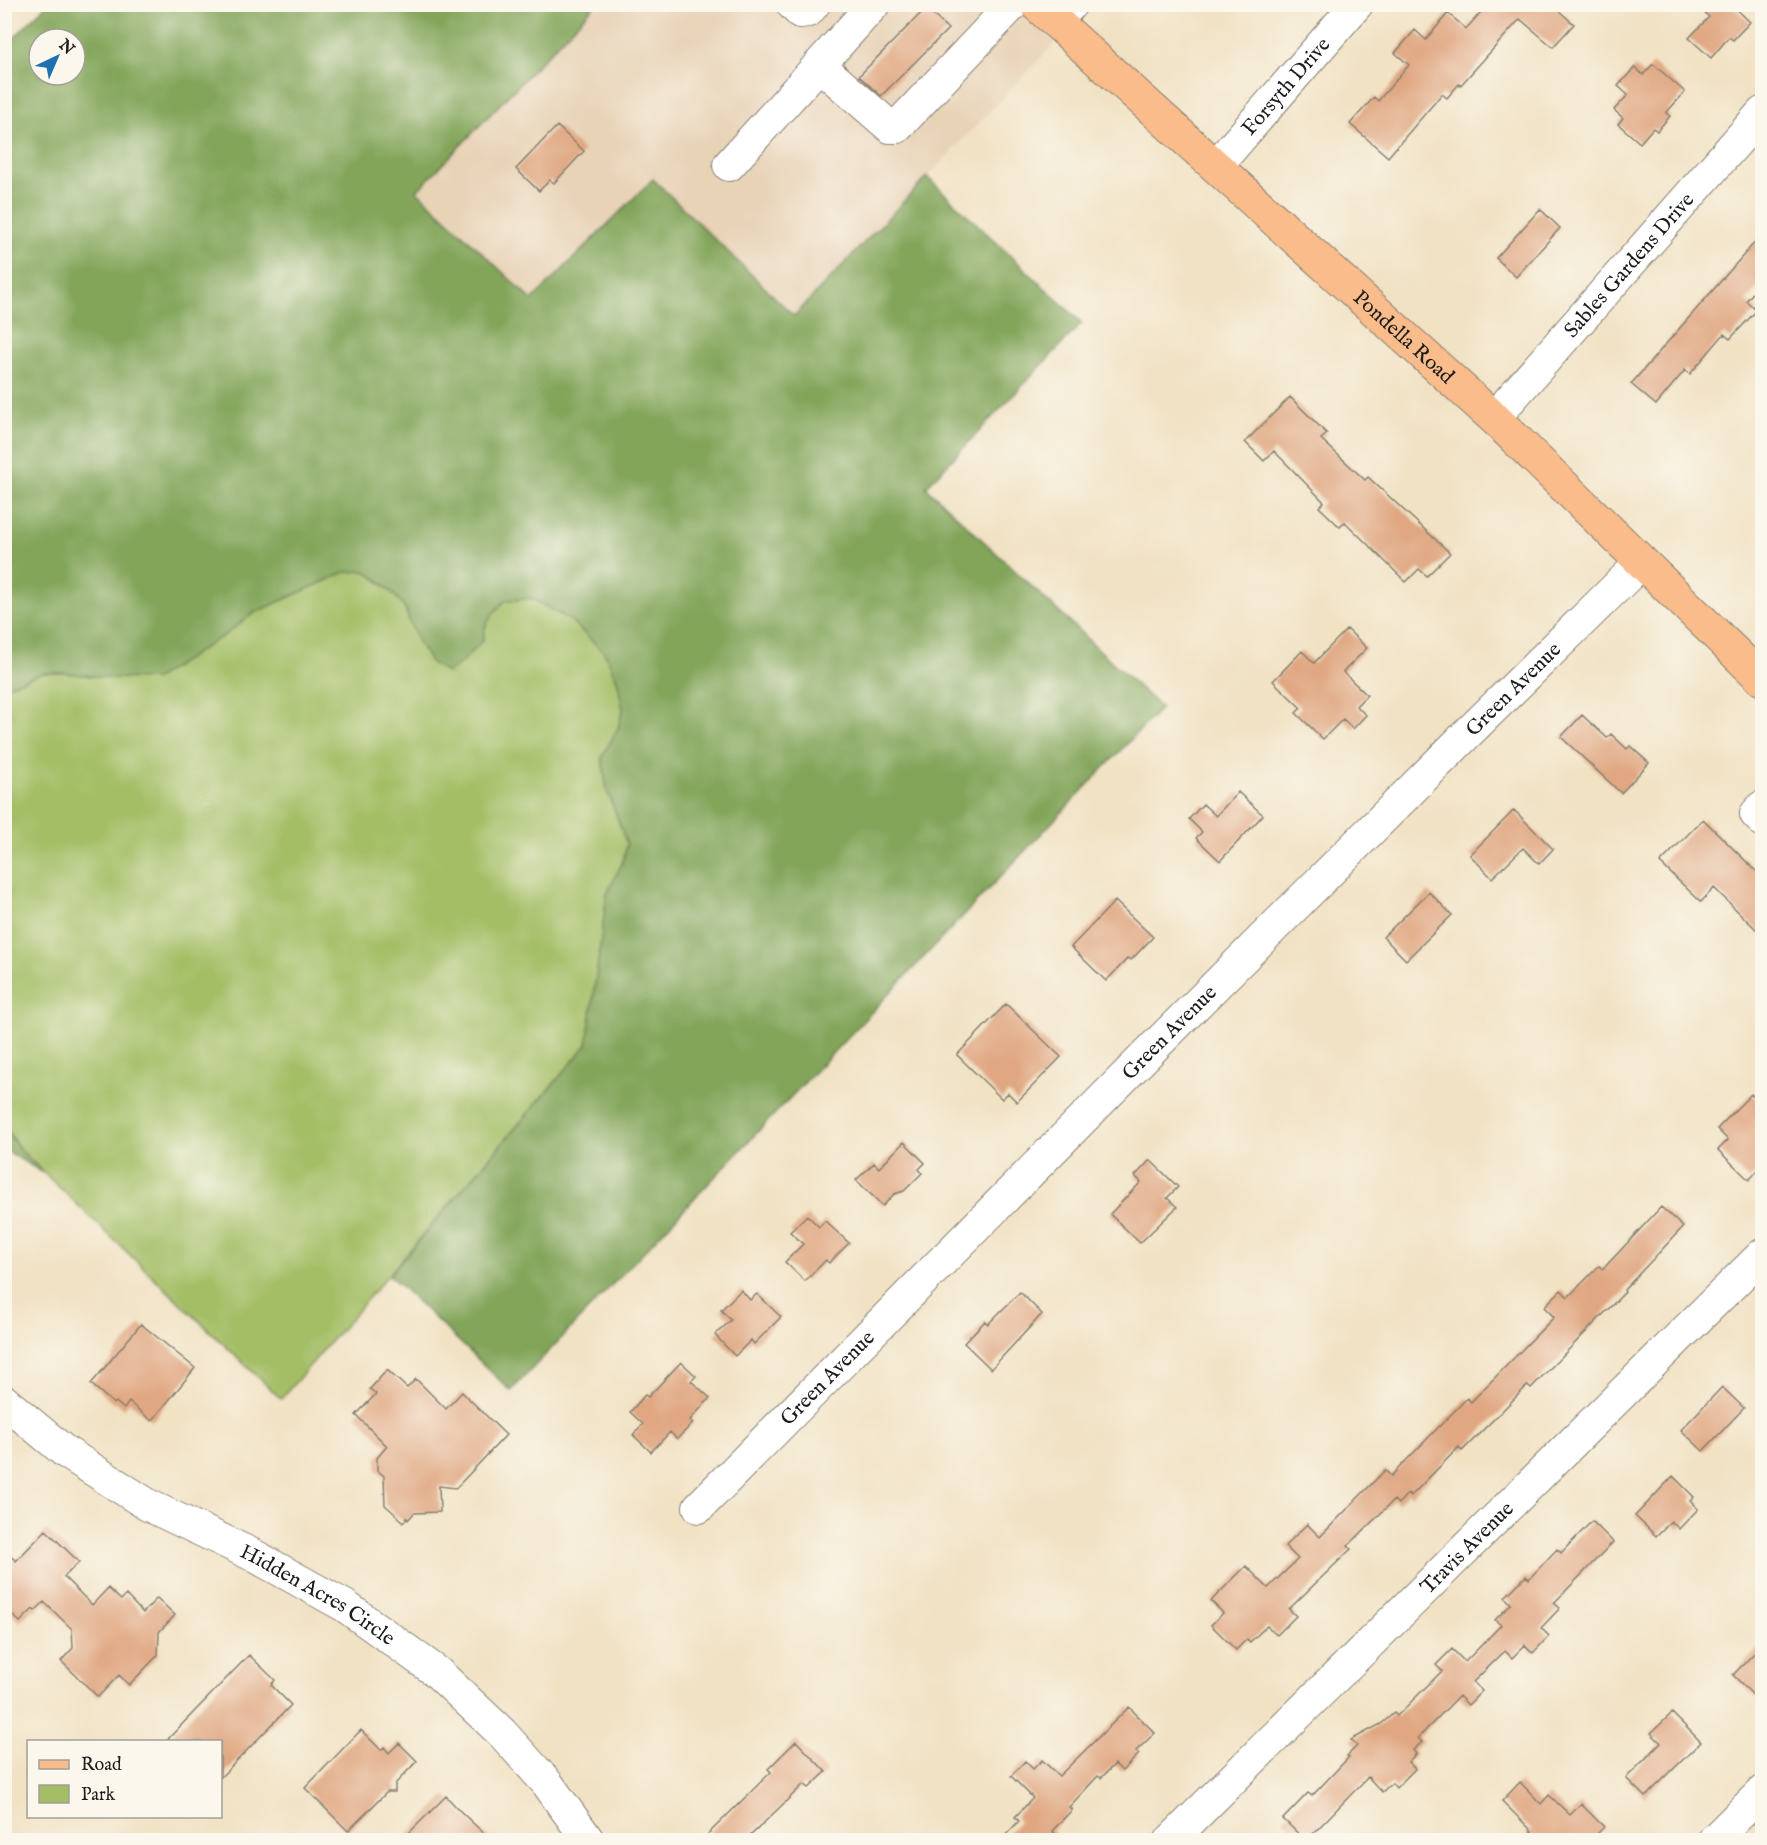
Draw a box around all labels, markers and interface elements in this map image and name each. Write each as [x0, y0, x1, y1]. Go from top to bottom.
north arrow [27, 27, 87, 87]
street label: Forsyth Drive [1237, 32, 1337, 142]
text: N [53, 35, 78, 60]
street label: Sables Gardens Drive [1559, 187, 1701, 344]
street label: Pondella Road [1347, 285, 1460, 391]
street label: Green Avenue [1460, 637, 1568, 743]
street label: Green Avenue [1117, 980, 1223, 1087]
street label: Green Avenue [775, 1325, 881, 1432]
street label: Travis Avenue [1415, 1496, 1521, 1601]
street label: Hidden Acres Circle [235, 1539, 400, 1653]
legend [27, 1740, 222, 1818]
text: Road [81, 1754, 122, 1777]
text: Park [81, 1784, 116, 1807]

